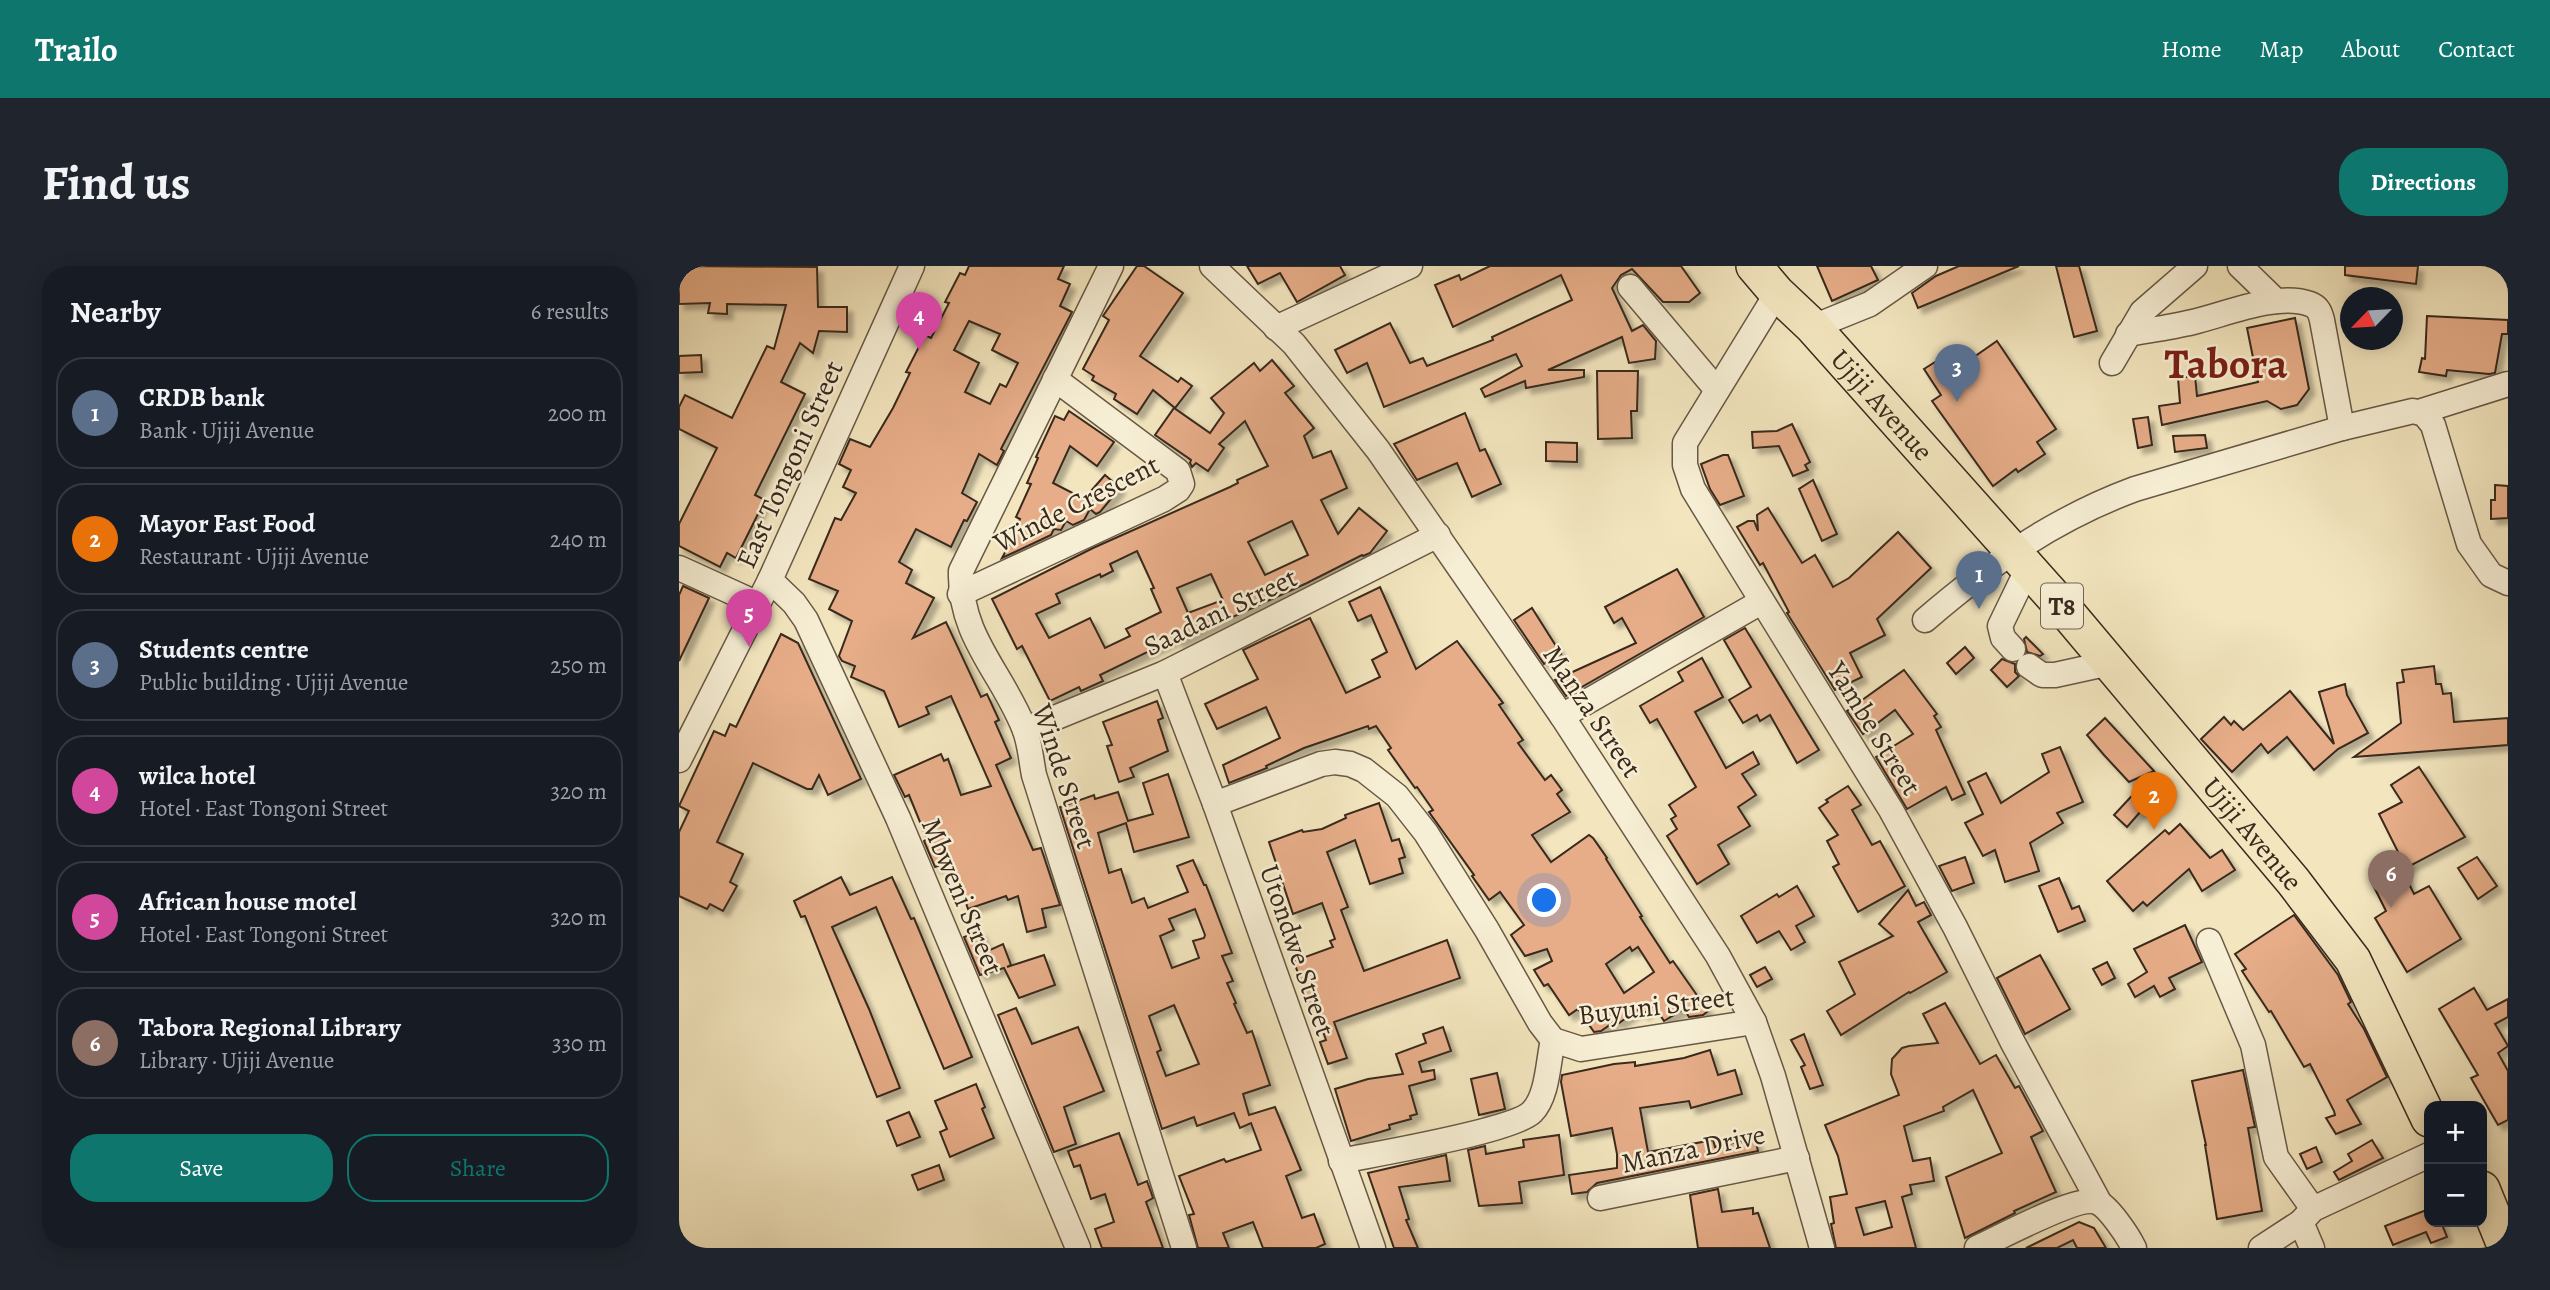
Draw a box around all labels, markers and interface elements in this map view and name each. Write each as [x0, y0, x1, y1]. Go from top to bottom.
text: Trailo [35, 27, 118, 72]
text: Home [2161, 33, 2222, 65]
text: Map [2260, 33, 2304, 65]
text: About [2342, 33, 2400, 65]
text: Contact [2438, 33, 2515, 65]
button: Directions [2339, 148, 2508, 216]
text: Find us [42, 149, 190, 216]
north arrow [2340, 287, 2403, 350]
text: Nearby [70, 292, 161, 332]
pin: 4 [896, 292, 942, 350]
text: 6 results [531, 296, 609, 327]
district label: Tabora [2165, 335, 2288, 392]
street label: Ujiji Avenue [1821, 341, 1942, 469]
pin: 3 [1934, 344, 1980, 402]
street label: East Tongoni Street [727, 355, 853, 574]
text: CRDB bank [139, 380, 265, 415]
text: 1 [91, 398, 99, 429]
text: 200 m [548, 398, 607, 429]
text: Bank · Ujiji Avenue [139, 415, 314, 446]
street label: Winde Crescent [986, 446, 1166, 562]
text: Mayor Fast Food [139, 506, 316, 541]
text: 2 [89, 524, 101, 555]
text: 240 m [550, 524, 607, 555]
text: Restaurant · Ujiji Avenue [139, 541, 369, 572]
pin: 1 [1956, 551, 2002, 609]
street label: Saadani Street [1137, 558, 1303, 665]
road number: T8 [2041, 584, 2083, 628]
pin: 5 [726, 589, 772, 647]
text: Students centre [139, 632, 309, 667]
street label: Manza Street [1534, 638, 1650, 785]
text: 3 [90, 650, 100, 681]
text: 250 m [550, 650, 607, 681]
street label: Yambe Street [1818, 654, 1930, 803]
text: Public building · Ujiji Avenue [139, 667, 408, 698]
street label: Winde Street [1022, 698, 1105, 854]
text: wilca hotel [139, 758, 256, 793]
street label: Ujiji Avenue [2193, 769, 2311, 899]
pin: 2 [2131, 772, 2177, 830]
text: 4 [90, 776, 100, 807]
text: 320 m [551, 776, 607, 807]
text: Hotel · East Tongoni Street [139, 793, 388, 824]
street label: Mbweni Street [912, 812, 1012, 981]
pin: 6 [2368, 850, 2414, 908]
street label: Utondwe Street [1250, 860, 1344, 1041]
your location [1527, 883, 1561, 917]
text: African house motel [139, 884, 356, 919]
text: 5 [90, 902, 100, 933]
text: 320 m [551, 902, 607, 933]
text: Hotel · East Tongoni Street [139, 919, 388, 950]
street label: Buyuni Street [1576, 978, 1736, 1034]
text: Tabora Regional Library [139, 1010, 401, 1045]
text: 6 [90, 1028, 100, 1059]
text: 330 m [552, 1028, 607, 1059]
text: Library · Ujiji Avenue [139, 1045, 334, 1076]
map controls [2424, 1101, 2487, 1227]
button: + [2424, 1101, 2487, 1164]
street label: Manza Drive [1618, 1115, 1769, 1183]
button: Save [70, 1134, 333, 1202]
button: Share [347, 1134, 609, 1202]
button: − [2424, 1164, 2487, 1227]

